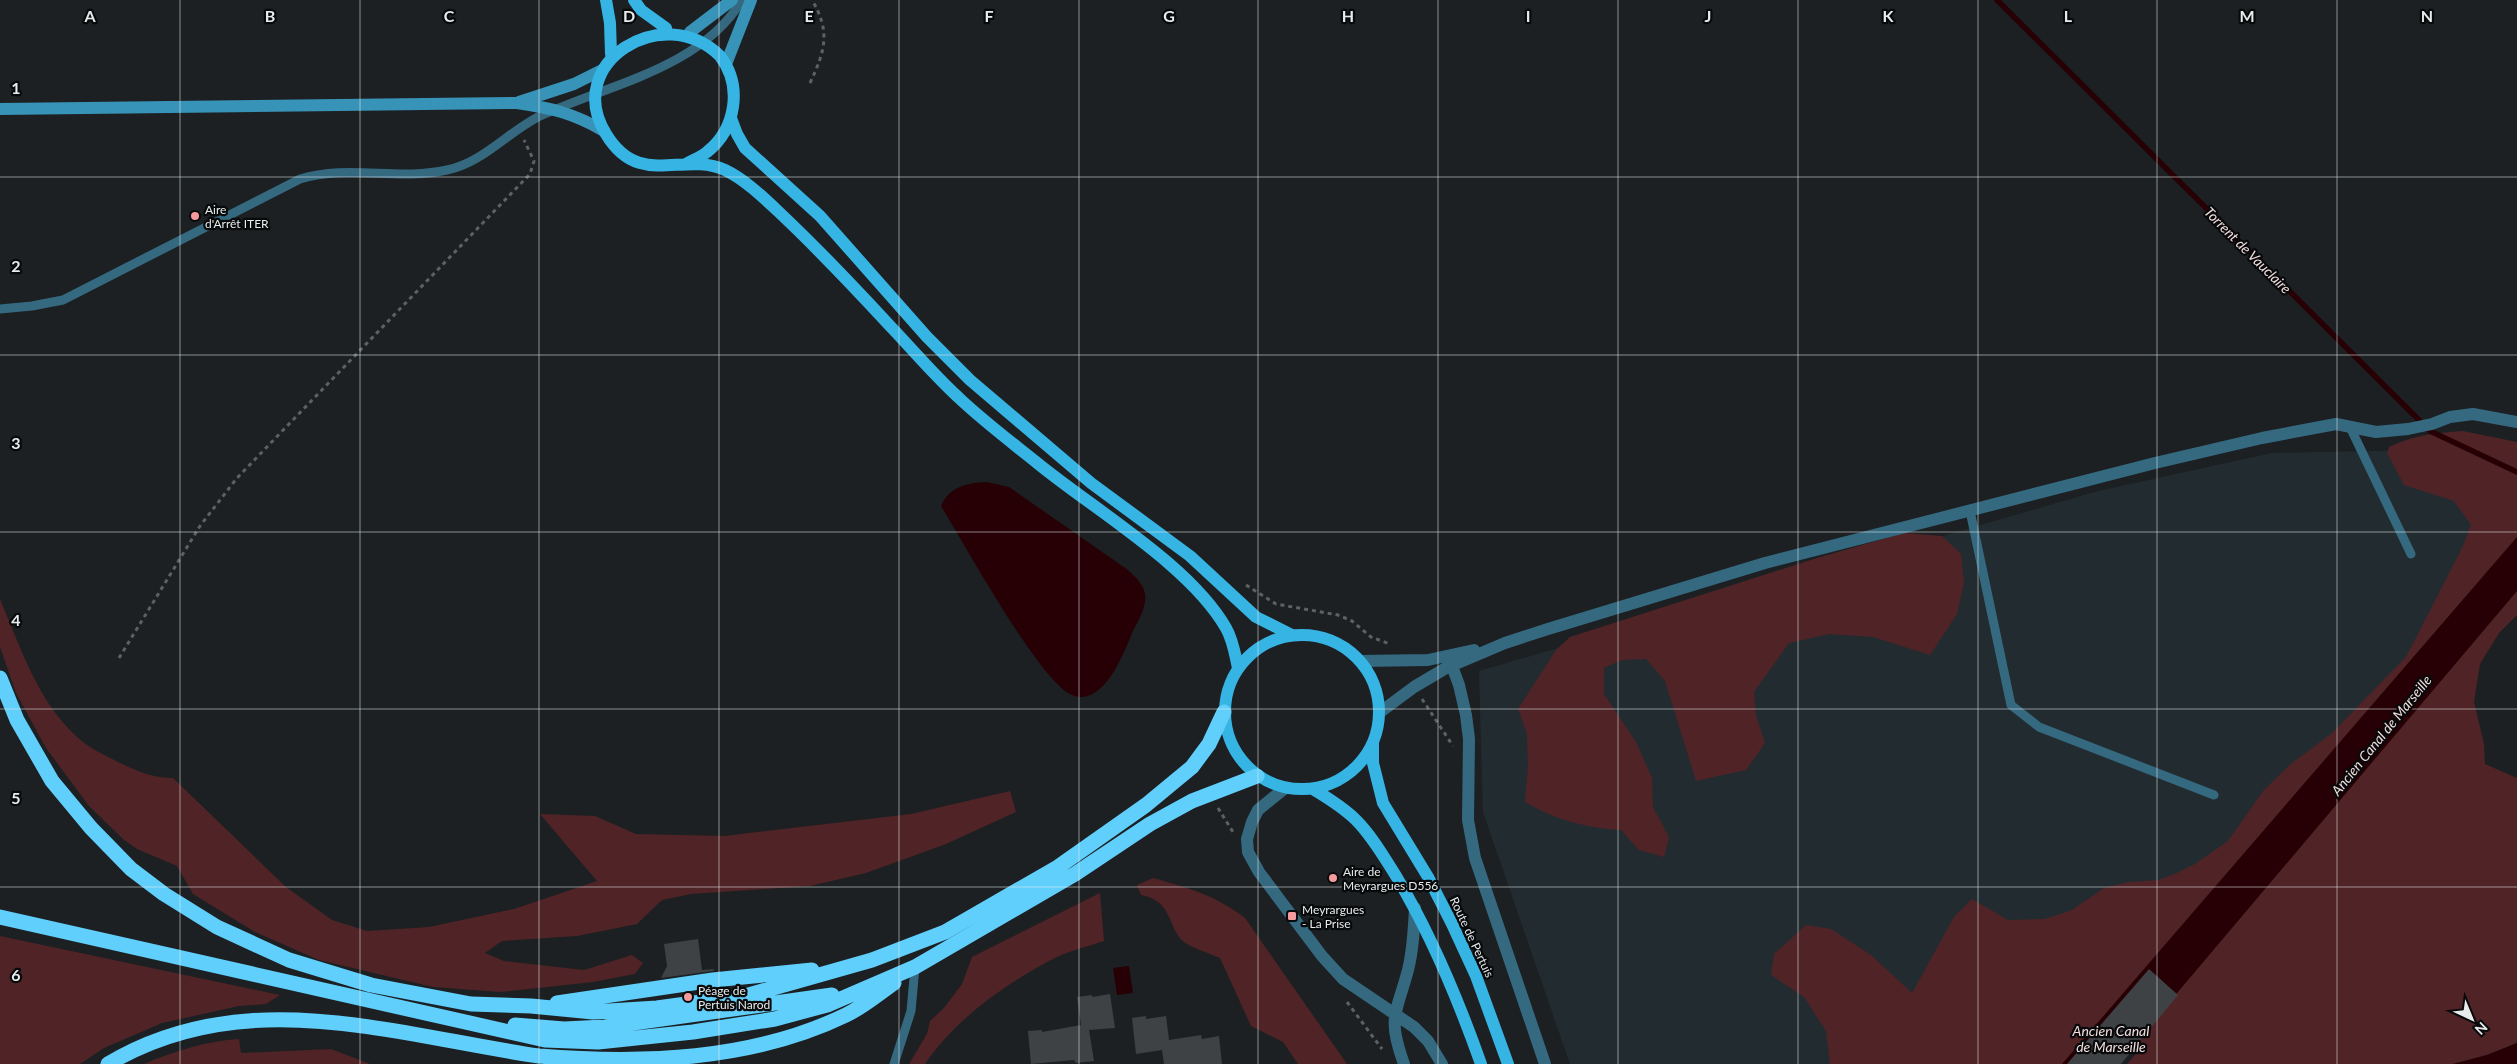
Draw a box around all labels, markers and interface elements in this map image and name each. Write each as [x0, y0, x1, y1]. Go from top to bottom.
text: A [83, 6, 96, 25]
text: B [265, 6, 275, 25]
text: C [444, 6, 455, 25]
text: D [623, 6, 635, 25]
text: E [804, 6, 814, 25]
text: F [984, 6, 994, 25]
text: G [1163, 6, 1175, 25]
text: H [1342, 6, 1354, 25]
text: I [1526, 6, 1530, 25]
text: J [1705, 6, 1711, 25]
text: K [1883, 6, 1895, 25]
text: L [2064, 6, 2073, 25]
text: M [2239, 6, 2255, 25]
text: N [2421, 6, 2433, 25]
text: 1 [11, 78, 21, 97]
place label: Aire d'Arrêt ITER [205, 202, 269, 231]
water label: Torrent de Vauclaire [2201, 203, 2295, 297]
marker: Aire d'Arrêt ITER [189, 210, 201, 222]
text: 2 [11, 256, 21, 275]
text: 3 [11, 433, 21, 452]
text: 4 [11, 610, 21, 629]
water label: Ancien Canal de Marseille [2327, 671, 2435, 799]
text: 5 [11, 788, 21, 807]
place label: Aire de Meyrargues D556 [1343, 864, 1438, 893]
marker: Aire de Meyrargues D556 [1327, 872, 1339, 884]
street label: Route de Pertuis [1447, 894, 1497, 980]
place label: Meyrargues - La Prise [1302, 902, 1364, 931]
marker: Meyrargues - La Prise [1286, 910, 1298, 922]
text: 6 [11, 965, 21, 984]
place label: Péage de Pertuis Narod [698, 983, 770, 1012]
marker: Péage de Pertuis Narod [682, 991, 694, 1003]
north arrow [2447, 994, 2497, 1044]
text: N [2472, 1019, 2491, 1039]
water label: Ancien Canal de Marseille [2072, 1022, 2149, 1055]

